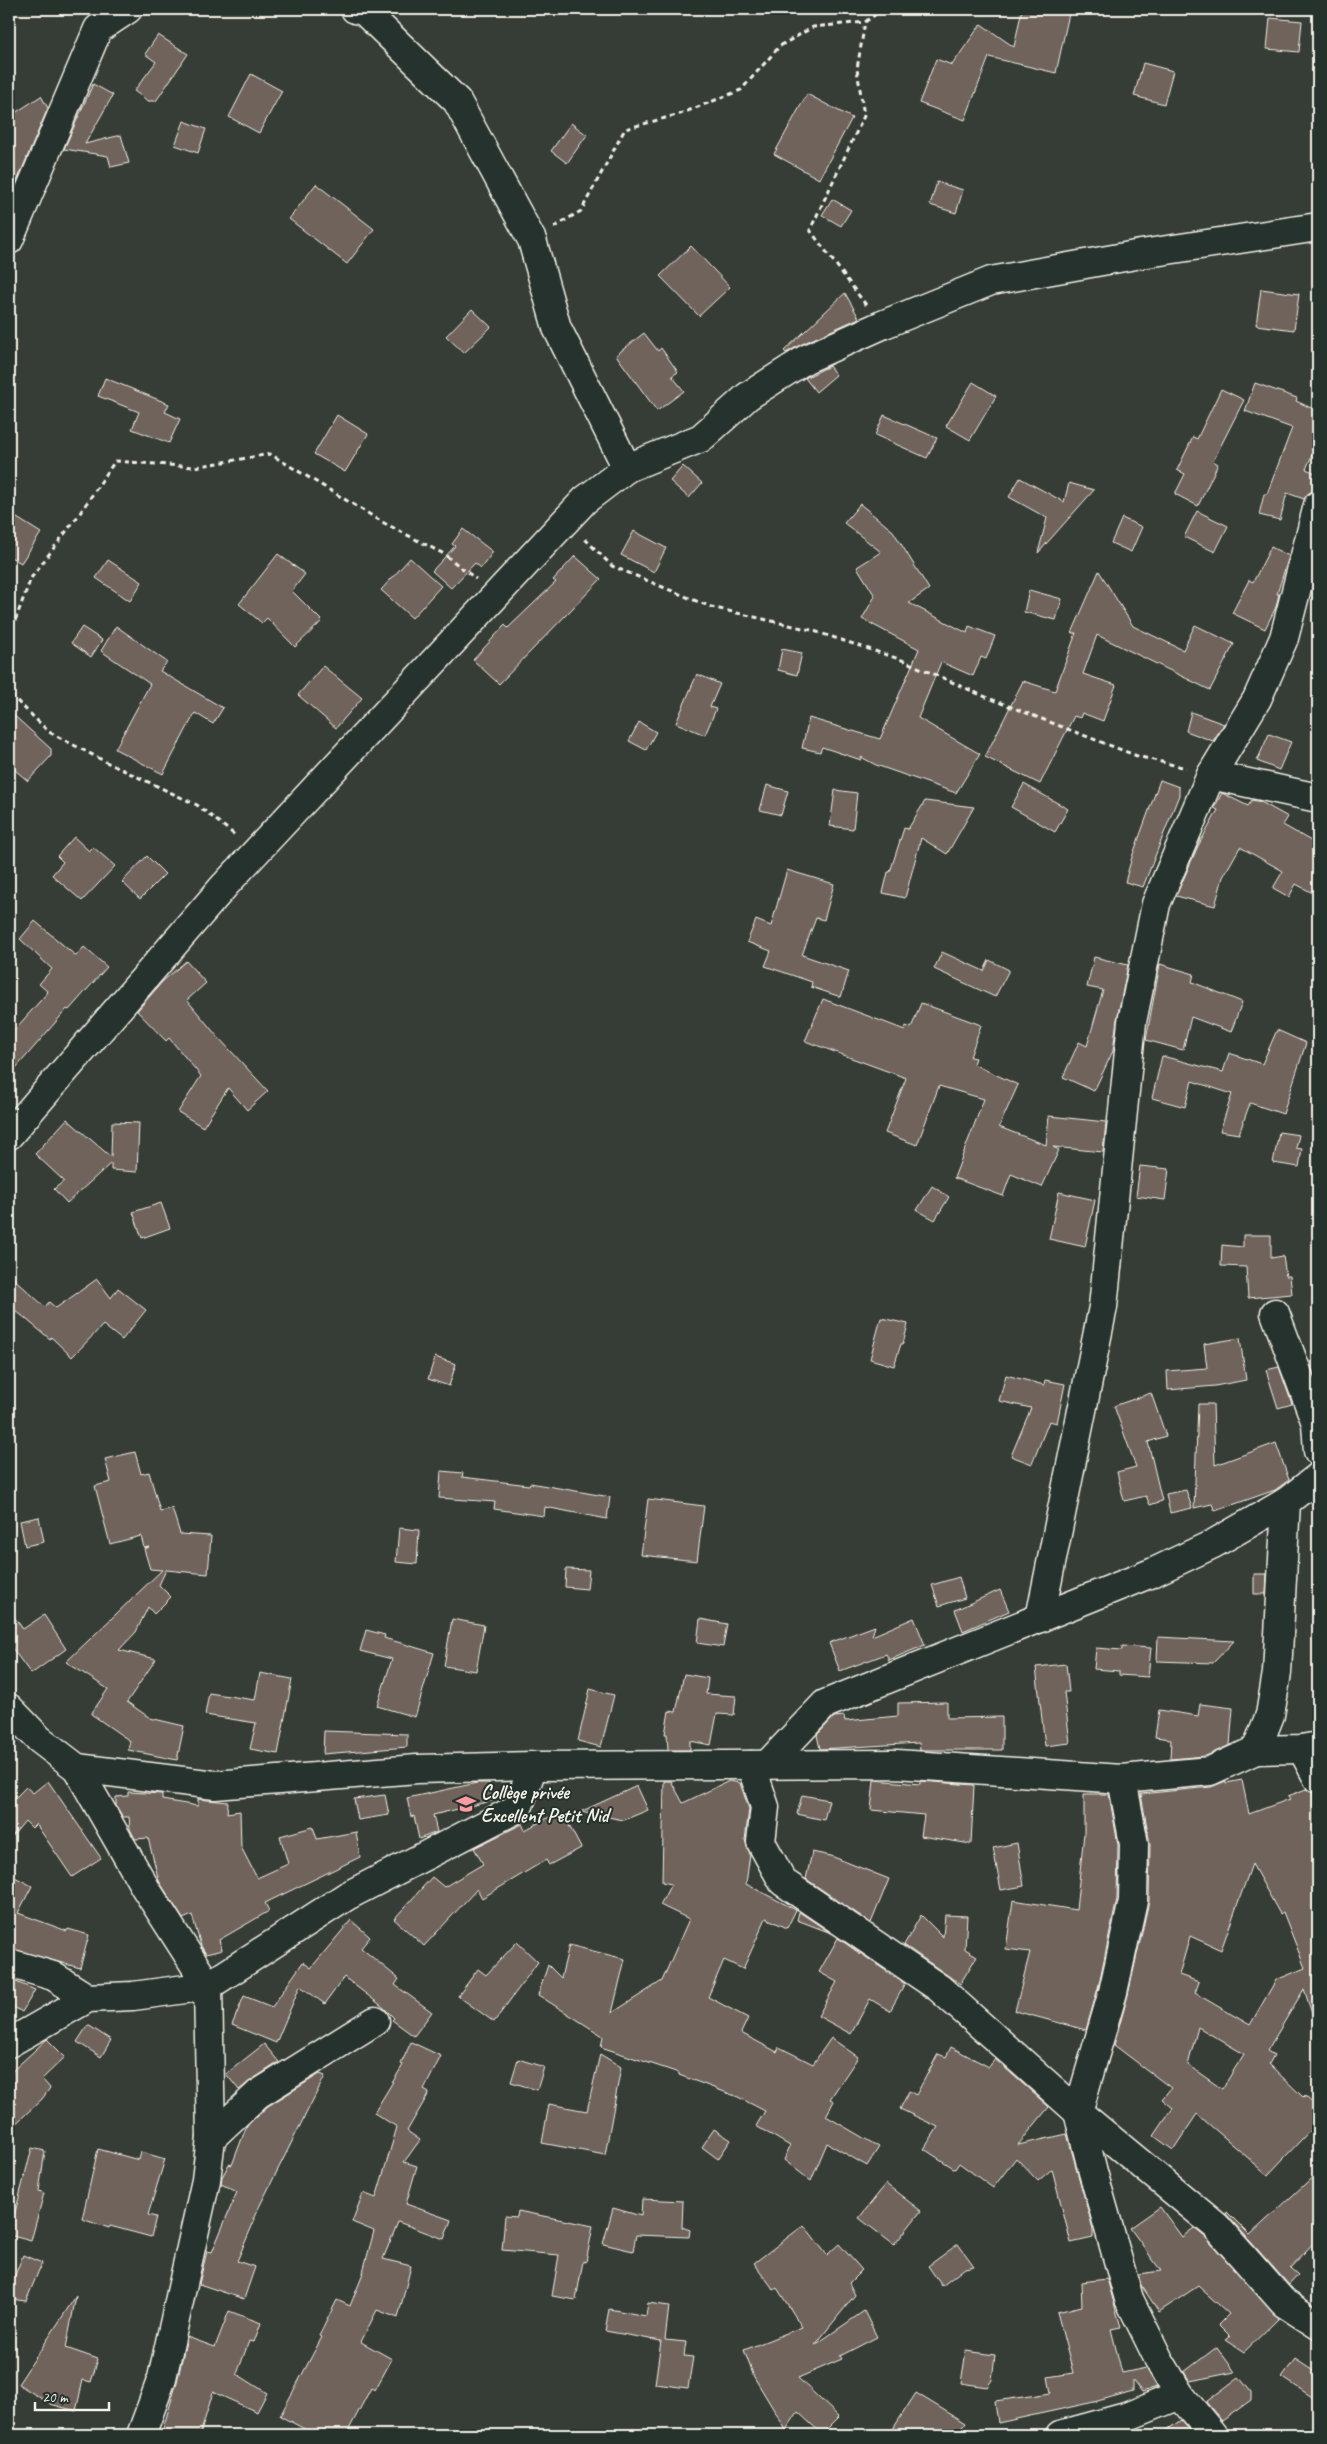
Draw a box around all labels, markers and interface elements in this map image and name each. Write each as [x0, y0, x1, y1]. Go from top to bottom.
place label: Collège privée Excellent Petit Nid [481, 1780, 613, 1828]
school or university icon: Collège privée Excellent Petit Nid [455, 1793, 477, 1815]
scale bar [35, 2379, 109, 2411]
text: 20 m [42, 2388, 69, 2407]

